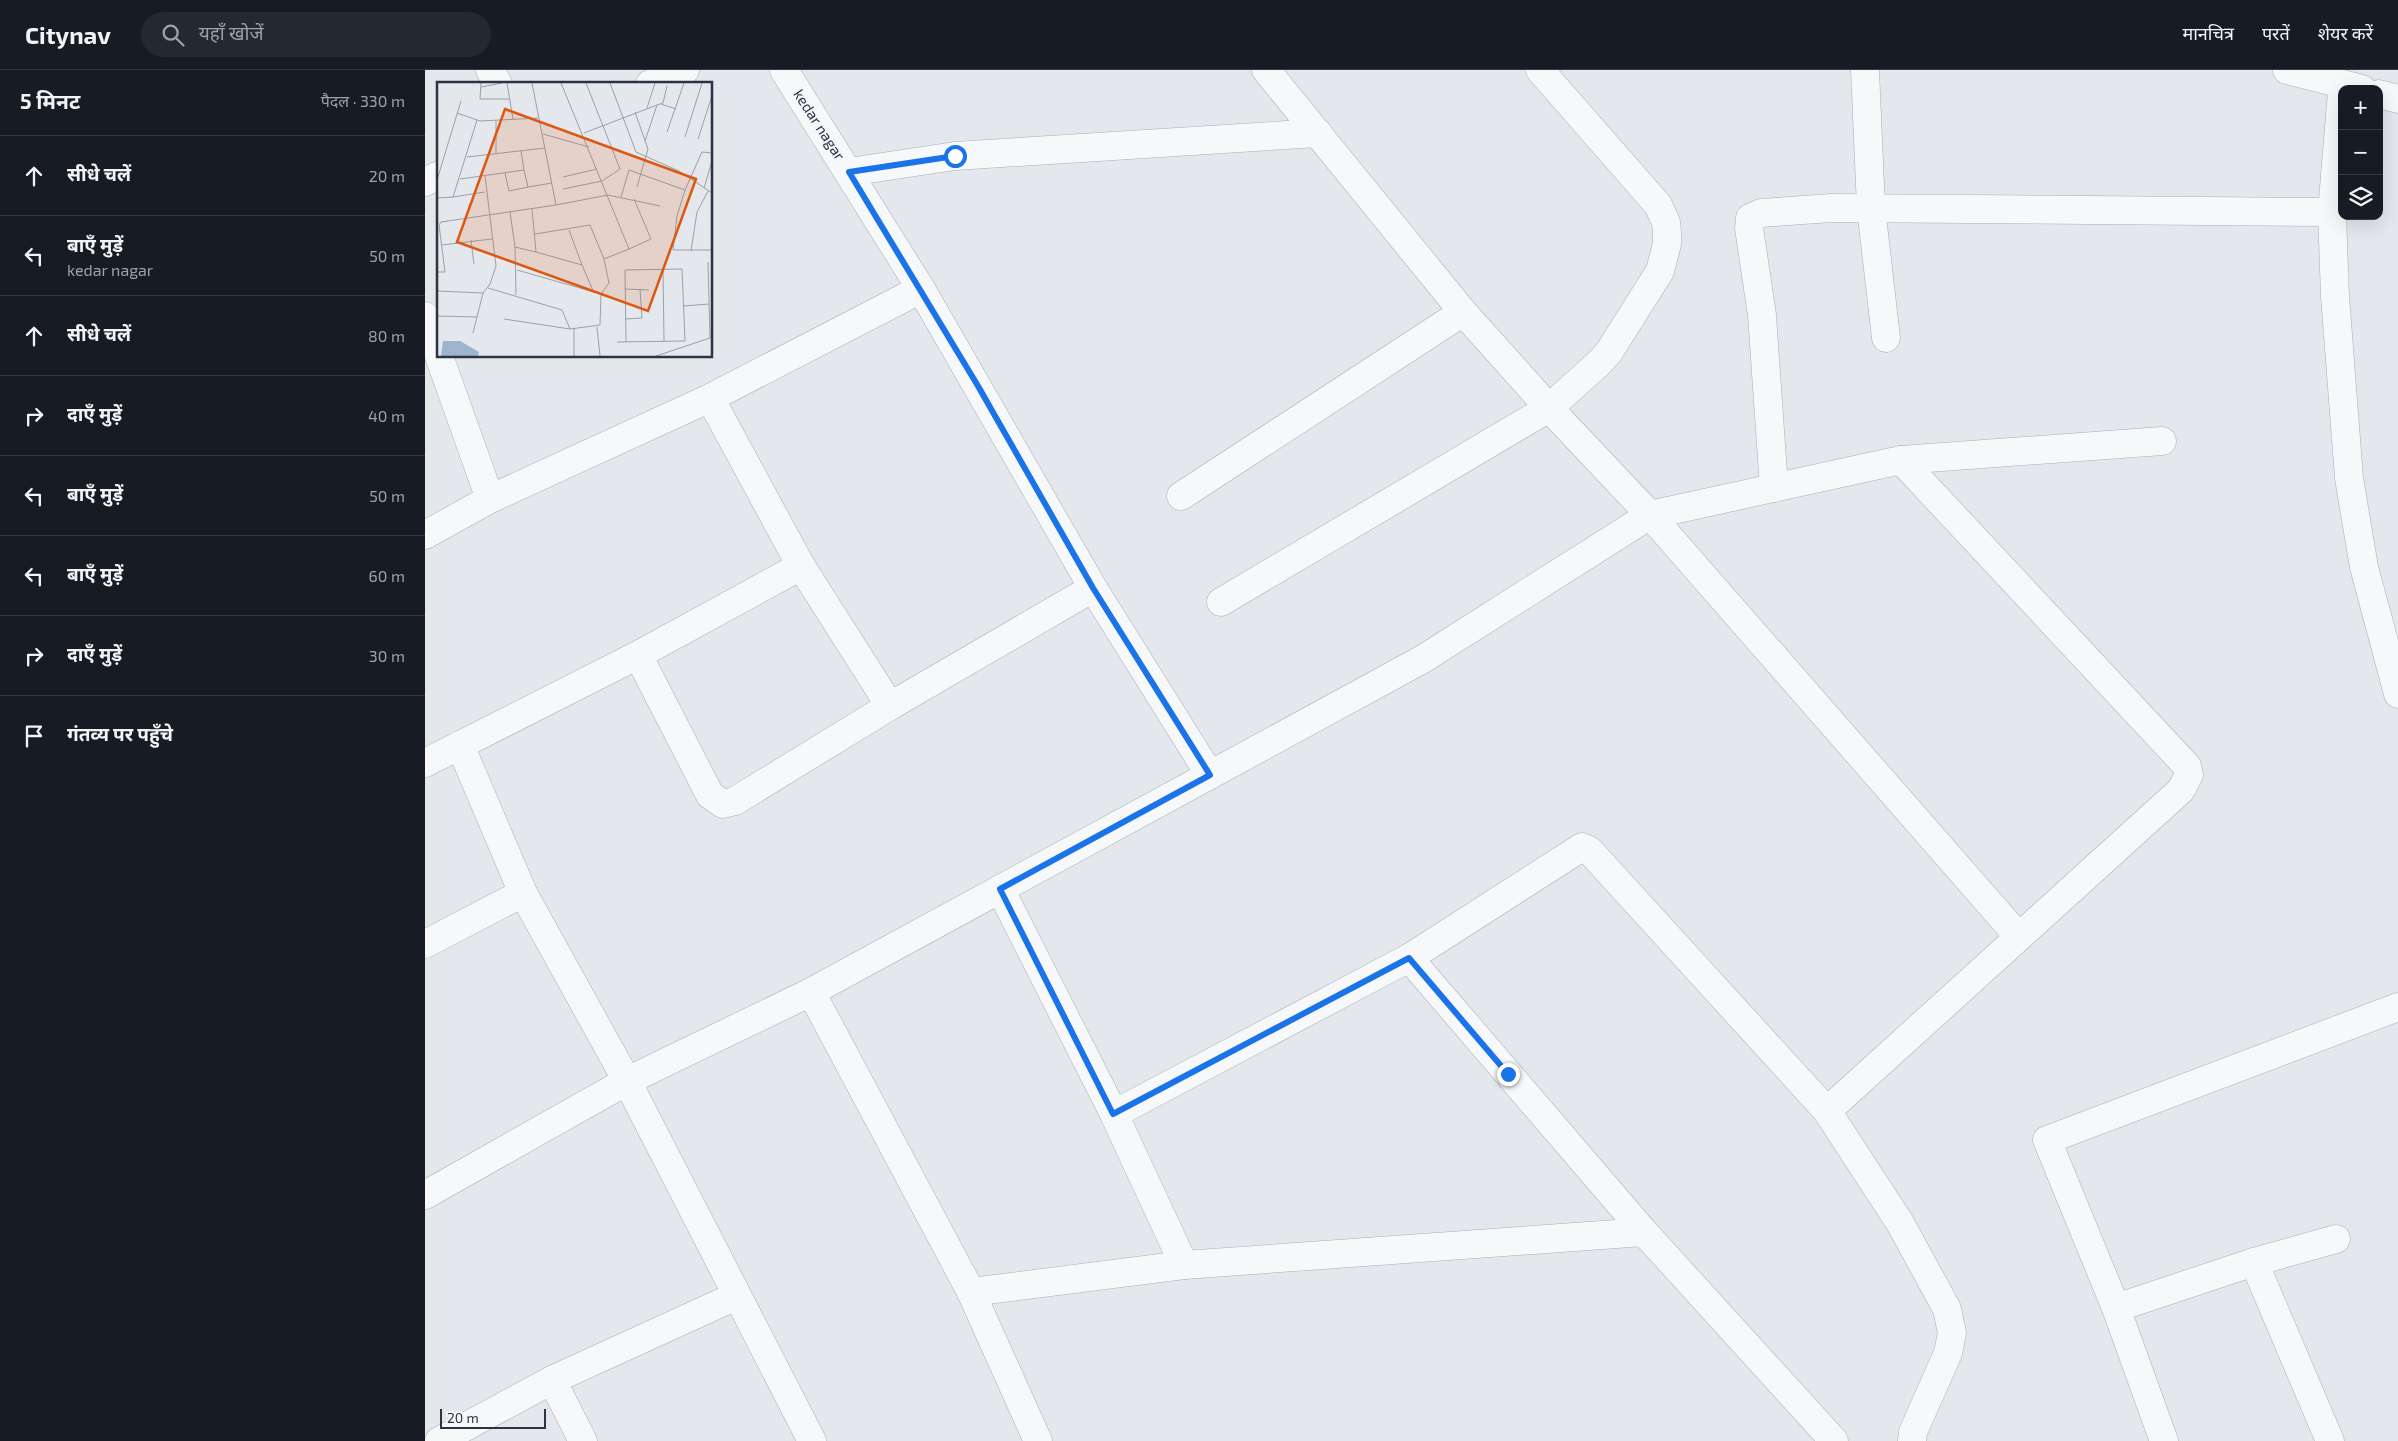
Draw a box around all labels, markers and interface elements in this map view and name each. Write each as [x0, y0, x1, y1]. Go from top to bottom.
search box [141, 12, 491, 57]
text: Citynav [25, 20, 111, 49]
icon: search [159, 21, 187, 49]
text: यहाँ खोजें [199, 21, 264, 44]
text: मानचित्र [2182, 22, 2234, 44]
text: परतें [2262, 22, 2290, 44]
text: शेयर करें [2318, 22, 2373, 44]
inset map [437, 82, 713, 358]
map controls [2338, 85, 2383, 220]
button: + [2338, 85, 2383, 130]
street label: kedar nagar [790, 86, 849, 163]
text: 5 मिनट [20, 88, 80, 113]
text: पैदल · 330 m [321, 91, 405, 110]
button: − [2338, 130, 2383, 175]
route start [944, 145, 967, 168]
icon: ahead [20, 162, 48, 190]
text: सीधे चलें [67, 162, 131, 185]
text: 20 m [369, 166, 405, 185]
button: layers [2338, 175, 2383, 220]
text: बाएँ मुड़ें [67, 233, 123, 256]
icon: left [20, 242, 48, 270]
text: 50 m [369, 246, 405, 265]
text: kedar nagar [67, 260, 153, 279]
icon: ahead [20, 322, 48, 350]
text: सीधे चलें [67, 322, 131, 345]
text: 80 m [368, 326, 405, 345]
icon: right [20, 402, 48, 430]
text: दाएँ मुड़ें [67, 402, 122, 425]
text: 40 m [368, 406, 405, 425]
icon: left [20, 482, 48, 510]
text: बाएँ मुड़ें [67, 482, 123, 505]
text: 50 m [369, 486, 405, 505]
icon: left [20, 562, 48, 590]
text: बाएँ मुड़ें [67, 562, 123, 585]
text: 60 m [369, 566, 405, 585]
icon: right [20, 642, 48, 670]
text: दाएँ मुड़ें [67, 642, 122, 665]
text: 30 m [369, 646, 405, 665]
icon: arrive [20, 722, 48, 750]
text: गंतव्य पर पहुँचे [67, 722, 173, 745]
route end [1497, 1063, 1520, 1086]
scale bar [440, 1406, 546, 1429]
text: 20 m [447, 1409, 479, 1426]

